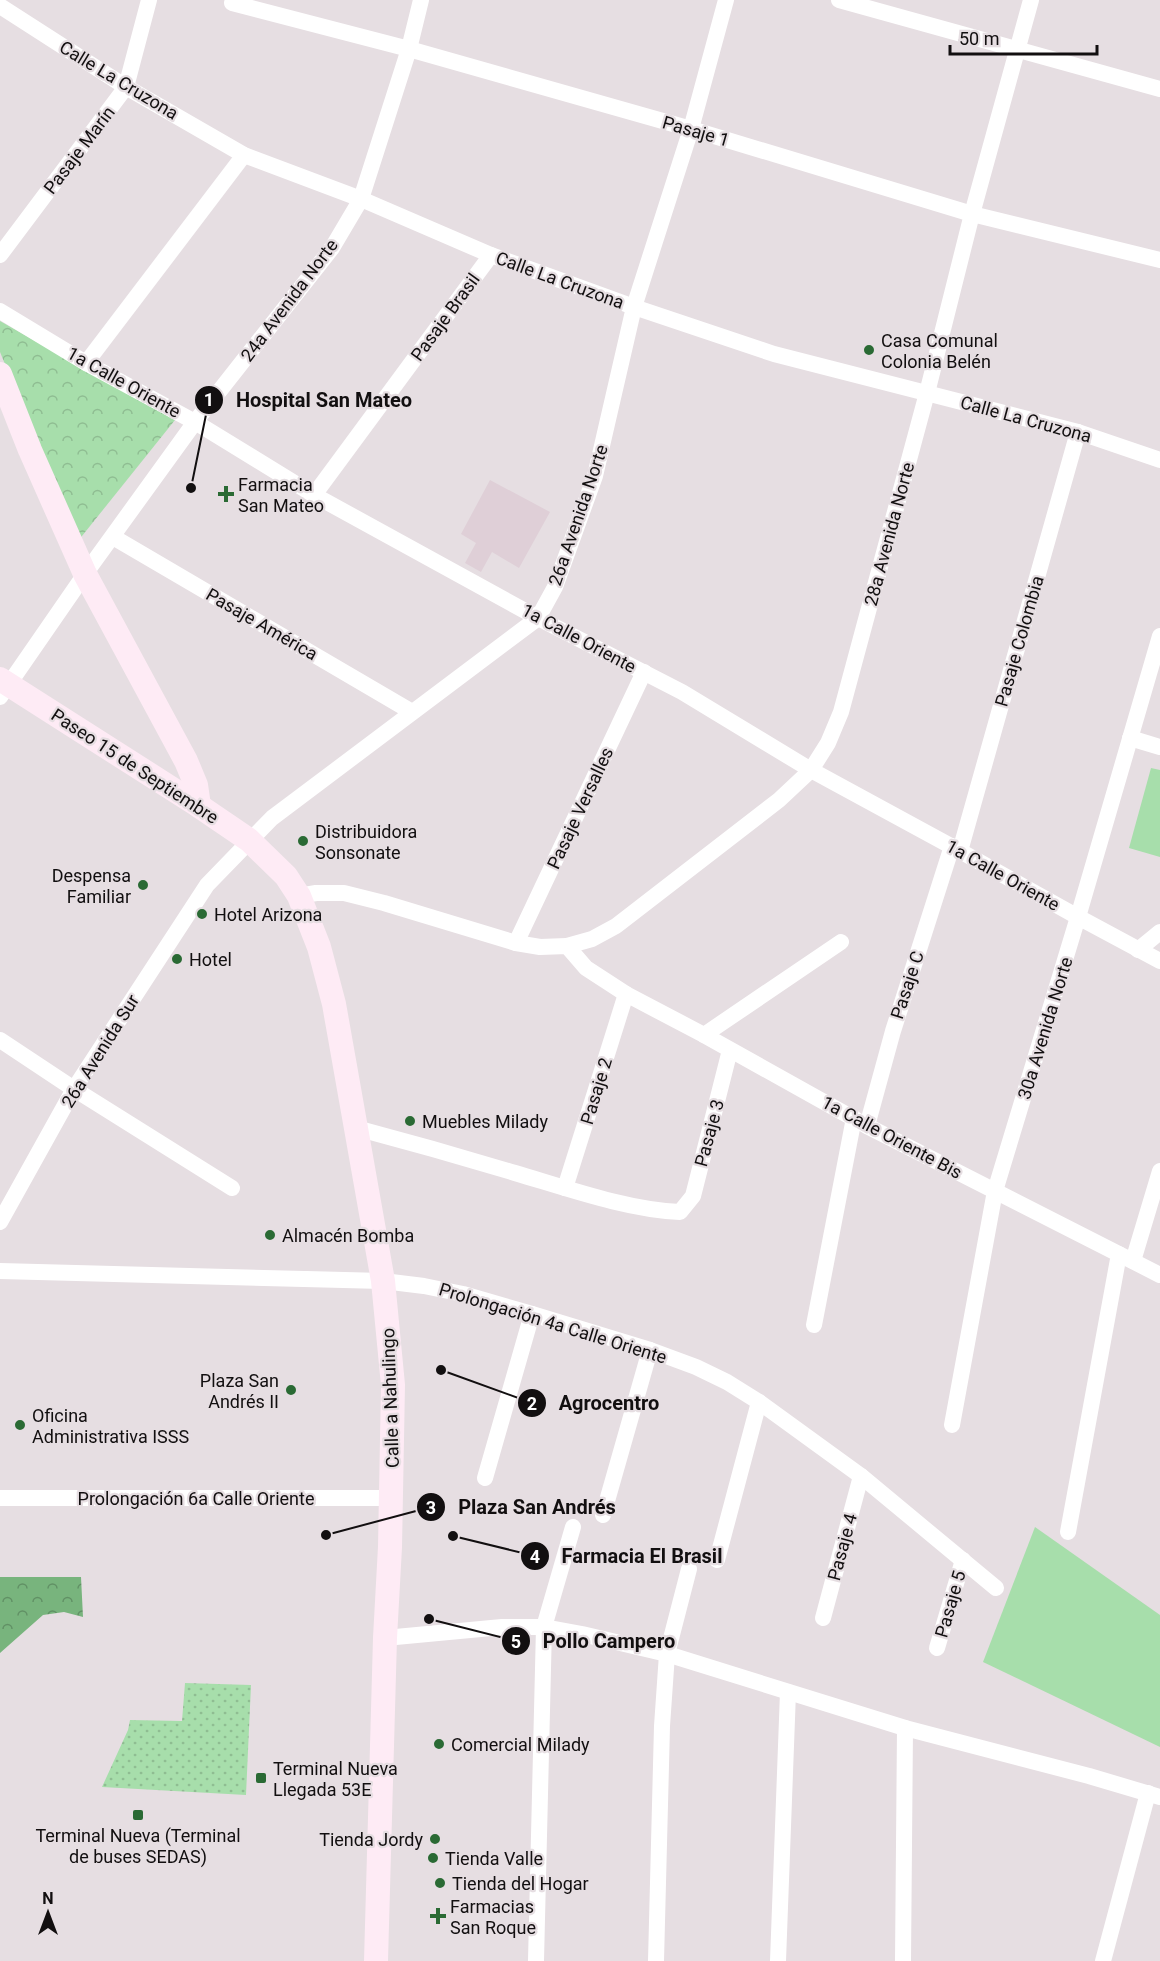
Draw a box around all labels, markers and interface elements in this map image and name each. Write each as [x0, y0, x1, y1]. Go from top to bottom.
scale bar [950, 18, 1097, 56]
text: 50 m [959, 28, 999, 49]
street label: Calle La Cruzona [56, 36, 182, 124]
street label: Pasaje Marín [39, 102, 119, 198]
street label: Pasaje 1 [660, 111, 732, 151]
street label: 24a Avenida Norte [236, 235, 342, 365]
street label: Calle La Cruzona [493, 247, 627, 313]
street label: Pasaje Brasil [406, 269, 484, 365]
place label: Casa Comunal Colonia Belén [881, 330, 998, 372]
street label: 1a Calle Oriente [64, 342, 184, 422]
marker: Casa Comunal Colonia Belén [862, 343, 876, 357]
callout: Hospital San Mateo [194, 381, 424, 419]
text: Hospital San Mateo [236, 388, 412, 412]
text: 1 [204, 389, 214, 410]
street label: Calle La Cruzona [958, 391, 1094, 447]
street label: 26a Avenida Norte [544, 442, 612, 588]
street label: 28a Avenida Norte [860, 460, 918, 608]
place label: Farmacia San Mateo [238, 474, 324, 516]
marker: Farmacia San Mateo [219, 487, 233, 501]
street label: Pasaje Colombia [990, 573, 1048, 709]
street label: Pasaje América [203, 584, 321, 664]
street label: 1a Calle Oriente [518, 599, 640, 677]
street label: Paseo 15 de Septiembre [48, 704, 222, 828]
street label: Pasaje Versalles [543, 744, 617, 872]
place label: Distribuidora Sonsonate [315, 821, 417, 863]
marker: Distribuidora Sonsonate [296, 834, 310, 848]
street label: 1a Calle Oriente [943, 835, 1063, 915]
place label: Despensa Familiar [52, 865, 131, 907]
marker: Despensa Familiar [136, 878, 150, 892]
place label: Hotel Arizona [214, 904, 322, 925]
marker: Hotel Arizona [195, 907, 209, 921]
street label: Pasaje C [886, 948, 928, 1022]
place label: Hotel [189, 949, 232, 970]
marker: Hotel [170, 952, 184, 966]
street label: 30a Avenida Norte [1013, 954, 1077, 1102]
street label: 26a Avenida Sur [57, 991, 143, 1111]
street label: Pasaje 2 [576, 1055, 616, 1127]
street label: 1a Calle Oriente Bis [818, 1091, 966, 1183]
street label: Pasaje 3 [690, 1097, 728, 1169]
place label: Muebles Milady [422, 1111, 548, 1132]
marker: Muebles Milady [403, 1114, 417, 1128]
place label: Almacén Bomba [282, 1225, 414, 1246]
marker: Almacén Bomba [263, 1228, 277, 1242]
street label: Prolongación 4a Calle Oriente [437, 1278, 669, 1368]
street label: Calle a Nahulingo [377, 1328, 403, 1468]
place label: Plaza San Andrés II [200, 1370, 279, 1412]
marker: Plaza San Andrés II [284, 1383, 298, 1397]
callout: Agrocentro [517, 1384, 672, 1422]
text: Agrocentro [559, 1391, 659, 1415]
text: 2 [527, 1393, 537, 1414]
place label: Oficina Administrativa ISSS [32, 1405, 189, 1447]
marker: Oficina Administrativa ISSS [13, 1418, 27, 1432]
street label: Prolongación 6a Calle Oriente [78, 1488, 314, 1509]
callout: Plaza San Andrés [416, 1488, 628, 1526]
text: Plaza San Andrés [458, 1495, 616, 1519]
text: 3 [426, 1497, 436, 1518]
street label: Pasaje 4 [823, 1511, 861, 1583]
callout: Farmacia El Brasil [520, 1537, 735, 1575]
text: Farmacia El Brasil [562, 1544, 722, 1568]
text: 4 [530, 1546, 540, 1567]
street label: Pasaje 5 [930, 1568, 970, 1640]
callout: Pollo Campero [501, 1622, 687, 1660]
text: Pollo Campero [543, 1629, 675, 1653]
text: 5 [511, 1631, 521, 1652]
place label: Comercial Milady [451, 1734, 590, 1755]
marker: Comercial Milady [432, 1737, 446, 1751]
place label: Terminal Nueva Llegada 53E [273, 1758, 398, 1800]
marker: Terminal Nueva Llegada 53E [254, 1771, 268, 1785]
marker: Terminal Nueva (Terminal de buses SEDAS) [131, 1808, 145, 1822]
place label: Terminal Nueva (Terminal de buses SEDAS) [35, 1825, 241, 1868]
place label: Tienda Jordy [319, 1829, 423, 1850]
marker: Tienda Jordy [428, 1832, 442, 1846]
place label: Tienda Valle [445, 1848, 543, 1869]
marker: Tienda Valle [426, 1851, 440, 1865]
place label: Tienda del Hogar [452, 1873, 589, 1894]
marker: Tienda del Hogar [433, 1876, 447, 1890]
north arrow [18, 1883, 78, 1943]
text: N [42, 1889, 54, 1908]
place label: Farmacias San Roque [450, 1896, 536, 1938]
marker: Farmacias San Roque [431, 1909, 445, 1923]

